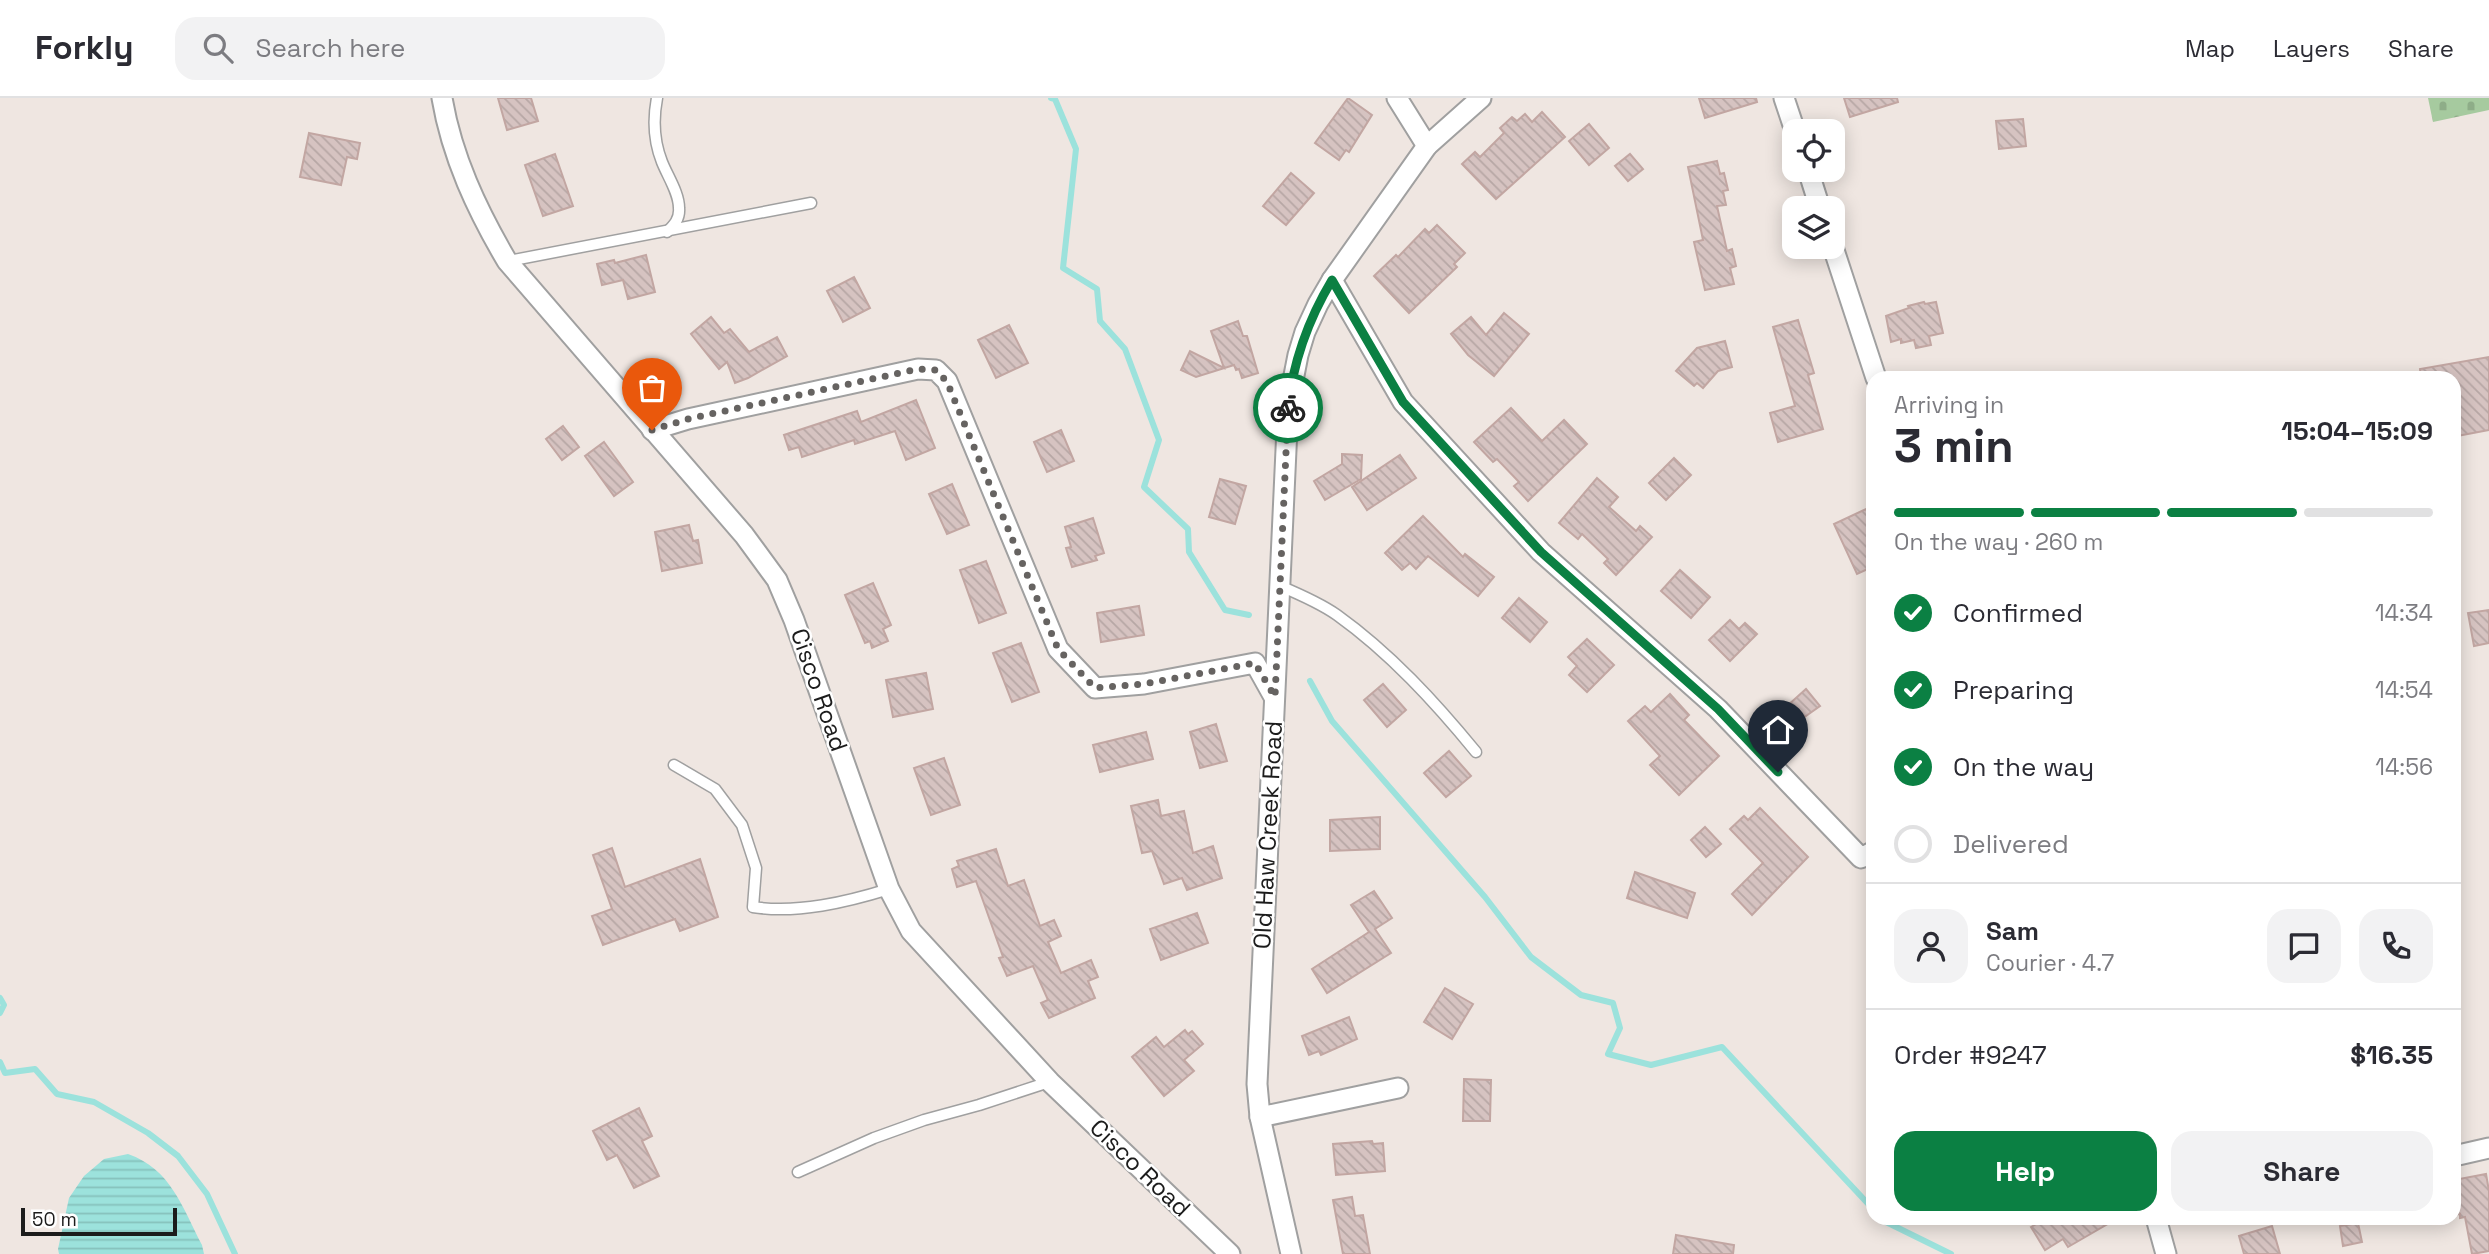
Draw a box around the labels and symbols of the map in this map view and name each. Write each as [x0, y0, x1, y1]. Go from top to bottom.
pin [622, 358, 682, 430]
courier [1253, 373, 1323, 443]
street label: Cisco Road [784, 624, 855, 755]
pin [1748, 700, 1808, 772]
street label: Old Haw Creek Road [1246, 720, 1289, 950]
street label: Cisco Road [1083, 1112, 1197, 1223]
scale bar [21, 1205, 177, 1237]

